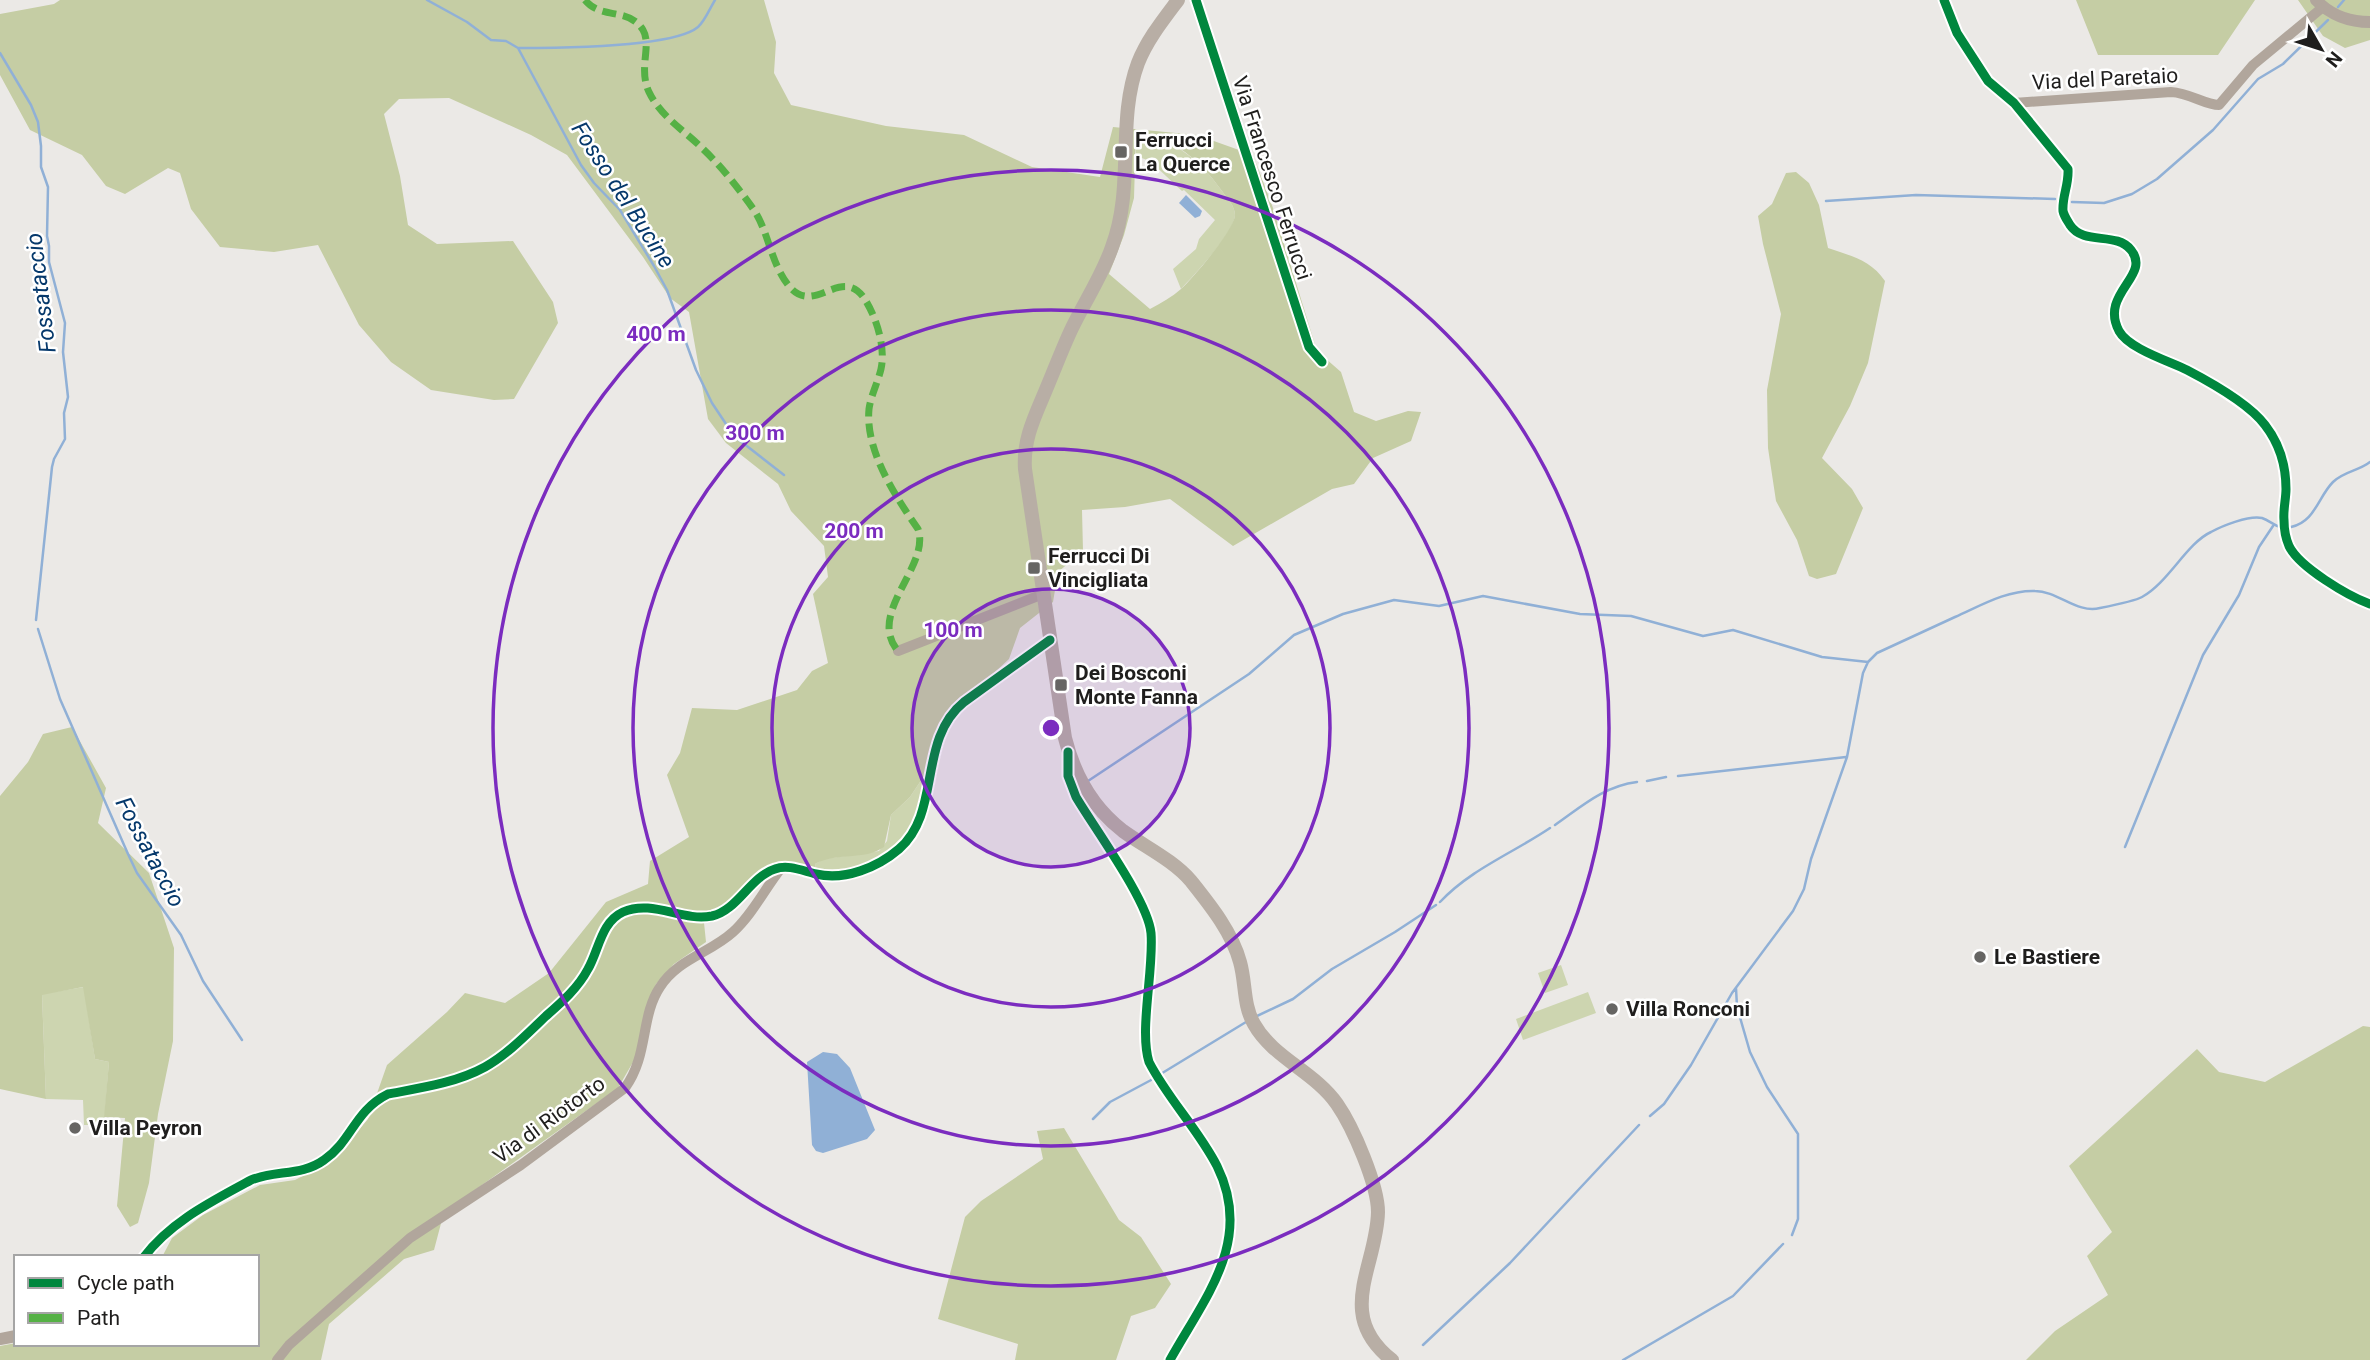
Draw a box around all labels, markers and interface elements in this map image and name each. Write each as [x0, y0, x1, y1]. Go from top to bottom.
north arrow [2286, 14, 2356, 84]
text: N [2321, 47, 2347, 72]
street label: Via del Paretaio [2031, 63, 2179, 95]
street label: Via Francesco Ferrucci [1228, 73, 1316, 283]
water label: Fosso del Bucine [566, 117, 680, 273]
place label: Ferrucci La Querce [1135, 128, 1230, 176]
marker: Ferrucci La Querce [1113, 144, 1129, 160]
water label: Fossataccio [20, 231, 62, 355]
text: 400 m [626, 322, 686, 346]
text: 300 m [725, 421, 785, 445]
text: 200 m [824, 519, 884, 543]
place label: Ferrucci Di Vincigliata [1048, 544, 1150, 592]
marker: Ferrucci Di Vincigliata [1026, 560, 1042, 576]
text: 100 m [923, 618, 983, 642]
place label: Dei Bosconi Monte Fanna [1075, 661, 1198, 709]
marker: Dei Bosconi Monte Fanna [1053, 677, 1069, 693]
centre of rings [1039, 716, 1063, 740]
water label: Fossataccio [110, 792, 190, 912]
place label: Le Bastiere [1994, 945, 2100, 969]
marker: Le Bastiere [1972, 949, 1988, 965]
place label: Villa Ronconi [1626, 997, 1750, 1021]
marker: Villa Ronconi [1604, 1001, 1620, 1017]
street label: Via di Riotorto [488, 1071, 610, 1169]
place label: Villa Peyron [89, 1116, 202, 1140]
marker: Villa Peyron [67, 1120, 83, 1136]
legend [14, 1255, 259, 1346]
text: Cycle path [77, 1271, 175, 1295]
text: Path [77, 1306, 120, 1330]

